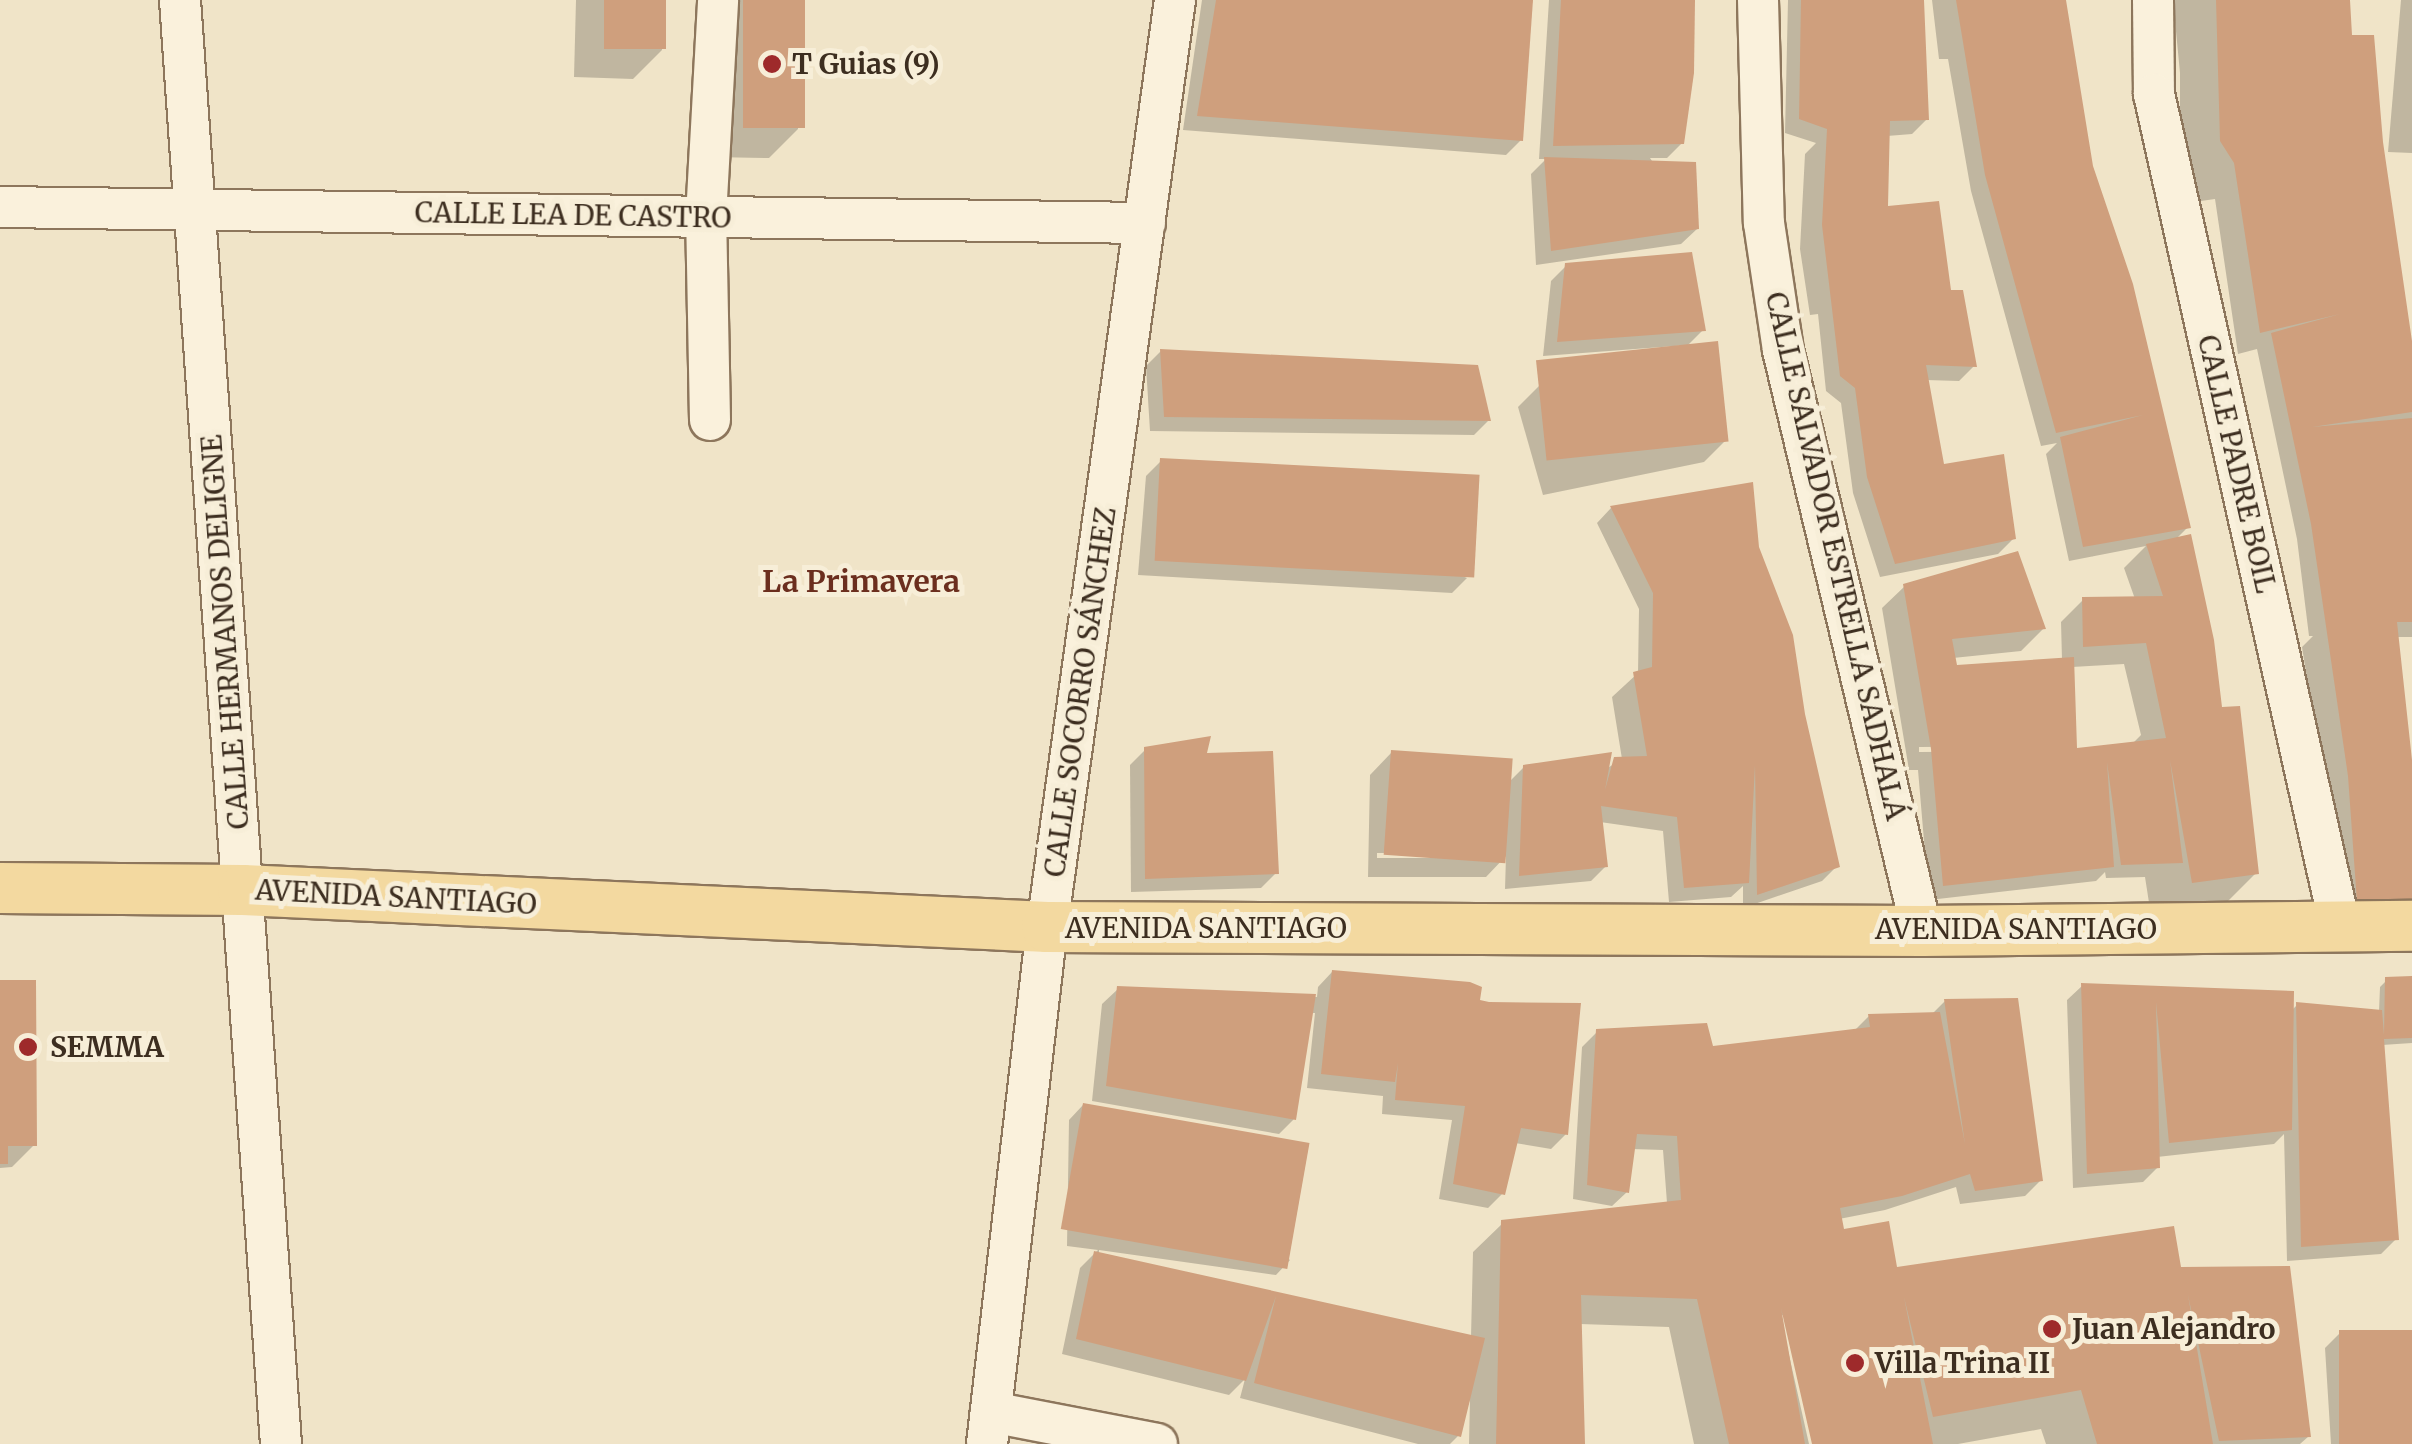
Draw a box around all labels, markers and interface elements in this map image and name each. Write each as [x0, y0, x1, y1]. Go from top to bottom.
place label: T Guias (9) [792, 47, 940, 81]
marker: T Guias (9) [761, 53, 783, 75]
street label: CALLE LEA DE CASTRO [414, 195, 732, 235]
street label: CALLE SALVADOR ESTRELLA SADHALÁ [1759, 289, 1913, 823]
street label: CALLE PADRE BOIL [2191, 332, 2283, 596]
street label: CALLE HERMANOS DELIGNE [194, 434, 256, 830]
street label: CALLE SOCORRO SÁNCHEZ [1037, 505, 1123, 879]
district label: La Primavera [762, 563, 960, 599]
street label: AVENIDA SANTIAGO [254, 873, 538, 921]
street label: AVENIDA SANTIAGO [1065, 911, 1347, 945]
street label: AVENIDA SANTIAGO [1875, 912, 2157, 946]
place label: SEMMA [50, 1030, 164, 1064]
marker: SEMMA [15, 1034, 41, 1060]
place label: Juan Alejandro [2072, 1312, 2276, 1346]
marker: Juan Alejandro [2041, 1318, 2063, 1340]
place label: Villa Trina II [1875, 1346, 2050, 1380]
marker: Villa Trina II [1844, 1352, 1866, 1374]

